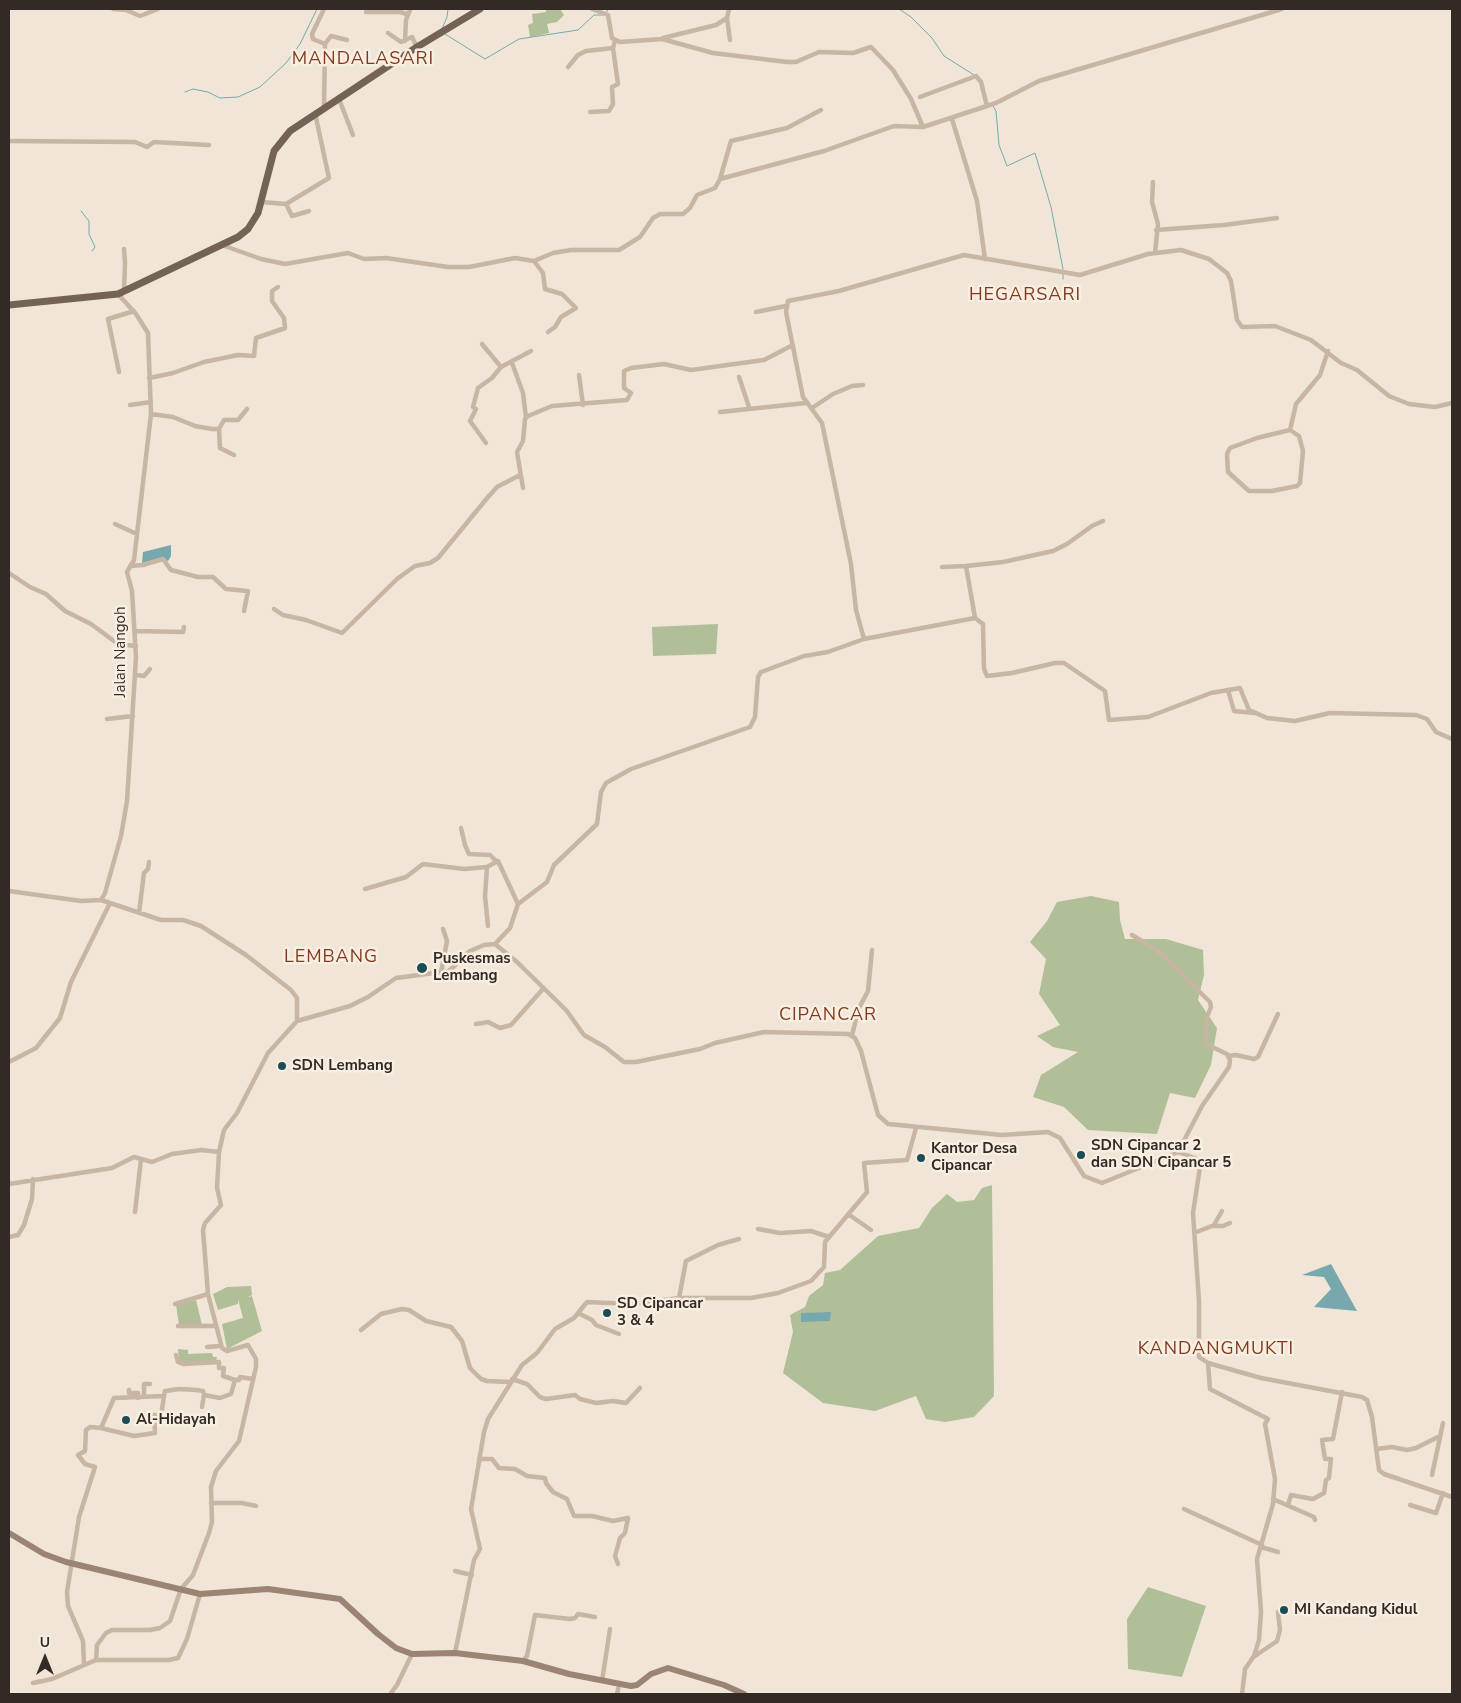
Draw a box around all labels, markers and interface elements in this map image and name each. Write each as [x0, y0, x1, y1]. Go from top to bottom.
district label: MANDALASARI [290, 49, 436, 71]
district label: HEGARSARI [968, 285, 1082, 307]
street label: Jalan Nangoh [112, 607, 130, 697]
district label: LEMBANG [283, 947, 379, 969]
place label: Puskesmas Lembang [433, 950, 511, 985]
marker: Puskesmas Lembang [415, 961, 429, 975]
district label: CIPANCAR [778, 1005, 878, 1027]
place label: SDN Lembang [292, 1057, 393, 1075]
marker: SDN Lembang [276, 1060, 288, 1072]
place label: SDN Cipancar 2 dan SDN Cipancar 5 [1091, 1137, 1231, 1172]
place label: Kantor Desa Cipancar [931, 1140, 1017, 1175]
marker: SDN Cipancar 2 dan SDN Cipancar 5 [1075, 1149, 1087, 1161]
marker: Kantor Desa Cipancar [915, 1152, 927, 1164]
place label: SD Cipancar 3 & 4 [617, 1295, 703, 1330]
marker: SD Cipancar 3 & 4 [601, 1307, 613, 1319]
district label: KANDANGMUKTI [1136, 1339, 1296, 1361]
place label: Al-Hidayah [136, 1411, 216, 1429]
marker: Al-Hidayah [120, 1414, 132, 1426]
place label: MI Kandang Kidul [1294, 1601, 1418, 1619]
marker: MI Kandang Kidul [1278, 1604, 1290, 1616]
north arrow [20, 1633, 70, 1683]
text: U [40, 1633, 50, 1652]

